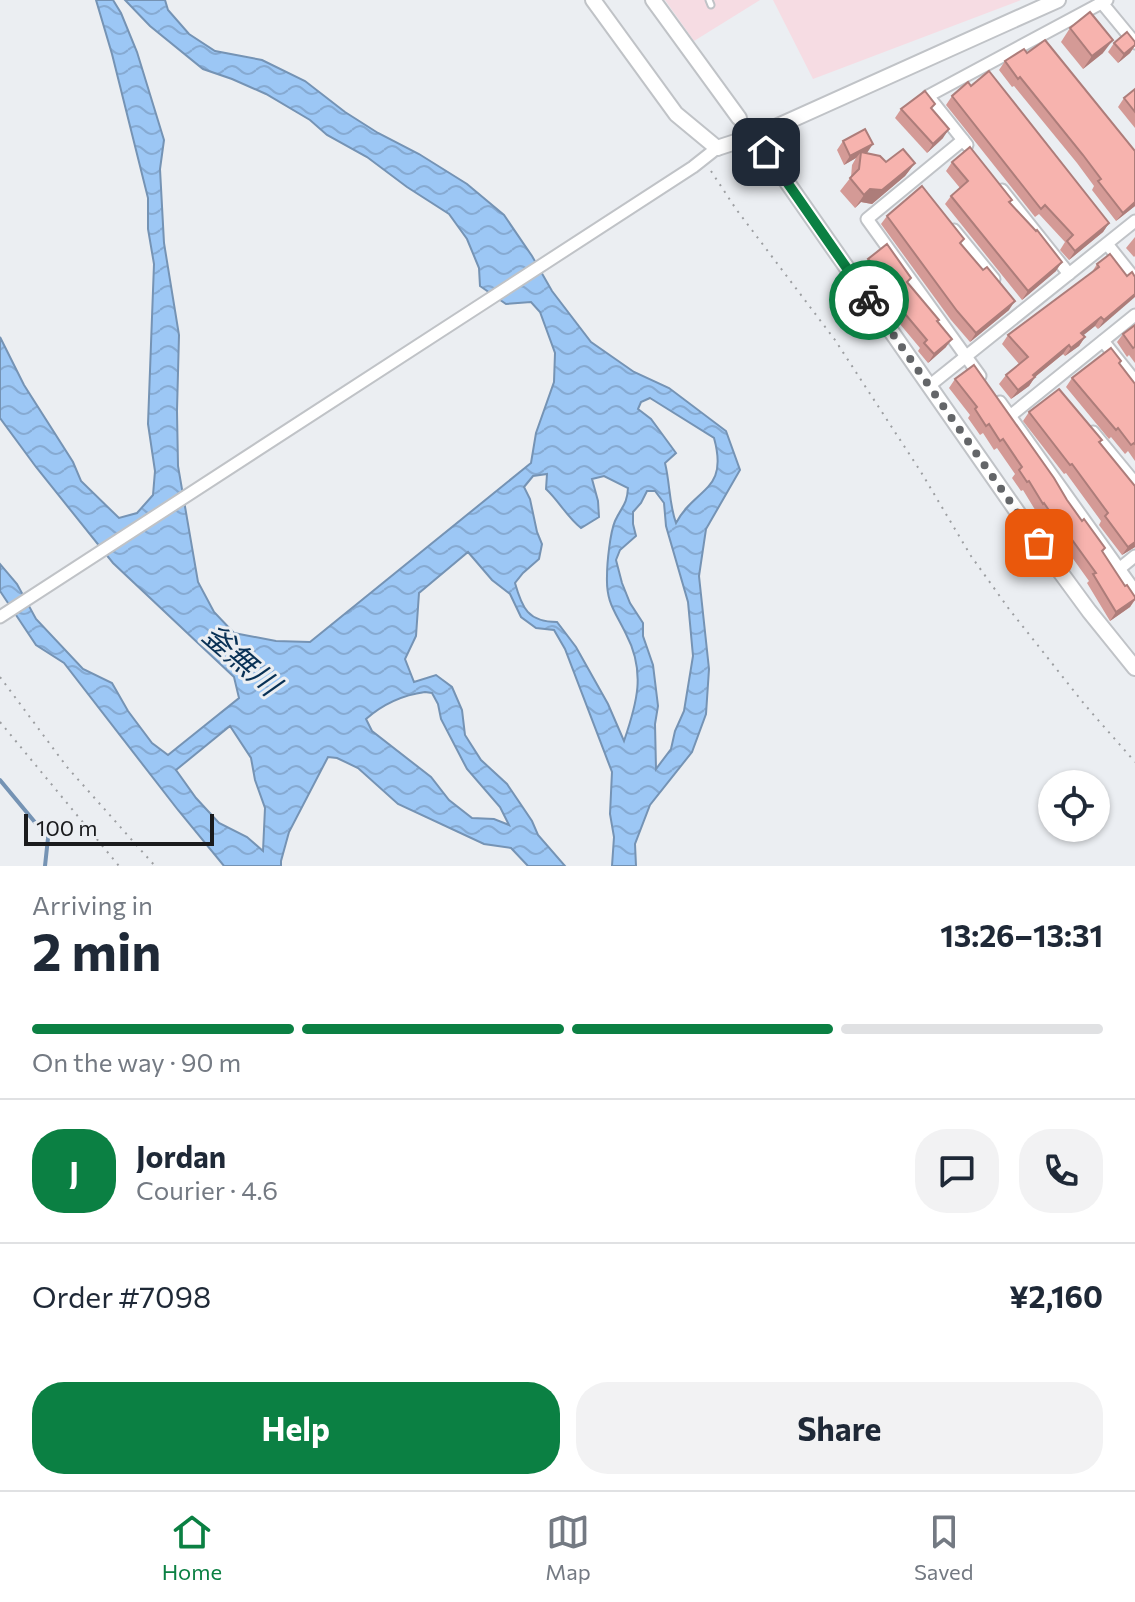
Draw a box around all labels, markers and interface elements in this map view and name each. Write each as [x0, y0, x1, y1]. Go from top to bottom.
pin [732, 118, 800, 186]
icon: home [744, 130, 788, 174]
courier [829, 260, 909, 340]
icon: bike [847, 278, 891, 322]
pin [1005, 509, 1073, 577]
icon: bag [1017, 521, 1061, 565]
water label: 釜無川 [197, 615, 291, 704]
map controls [1038, 770, 1110, 842]
button: locate [1038, 770, 1110, 842]
scale bar [24, 810, 214, 846]
text: 100 m [36, 814, 98, 841]
text: Arriving in [32, 889, 153, 920]
text: 13:26–13:31 [940, 916, 1103, 953]
text: 2 min [32, 918, 161, 982]
text: On the way · 90 m [32, 1046, 241, 1077]
button: chat [915, 1129, 999, 1213]
button: phone [1019, 1129, 1103, 1213]
text: Jordan [136, 1137, 226, 1174]
text: J [69, 1153, 79, 1190]
text: Courier · 4.6 [136, 1174, 278, 1205]
text: Order #7098 [32, 1277, 211, 1314]
text: ¥2,160 [1009, 1277, 1103, 1314]
button: Help [32, 1382, 560, 1474]
button: Share [576, 1382, 1103, 1474]
tab: Home [162, 1510, 222, 1585]
tab: Map [545, 1510, 591, 1585]
tab: Saved [914, 1510, 973, 1585]

